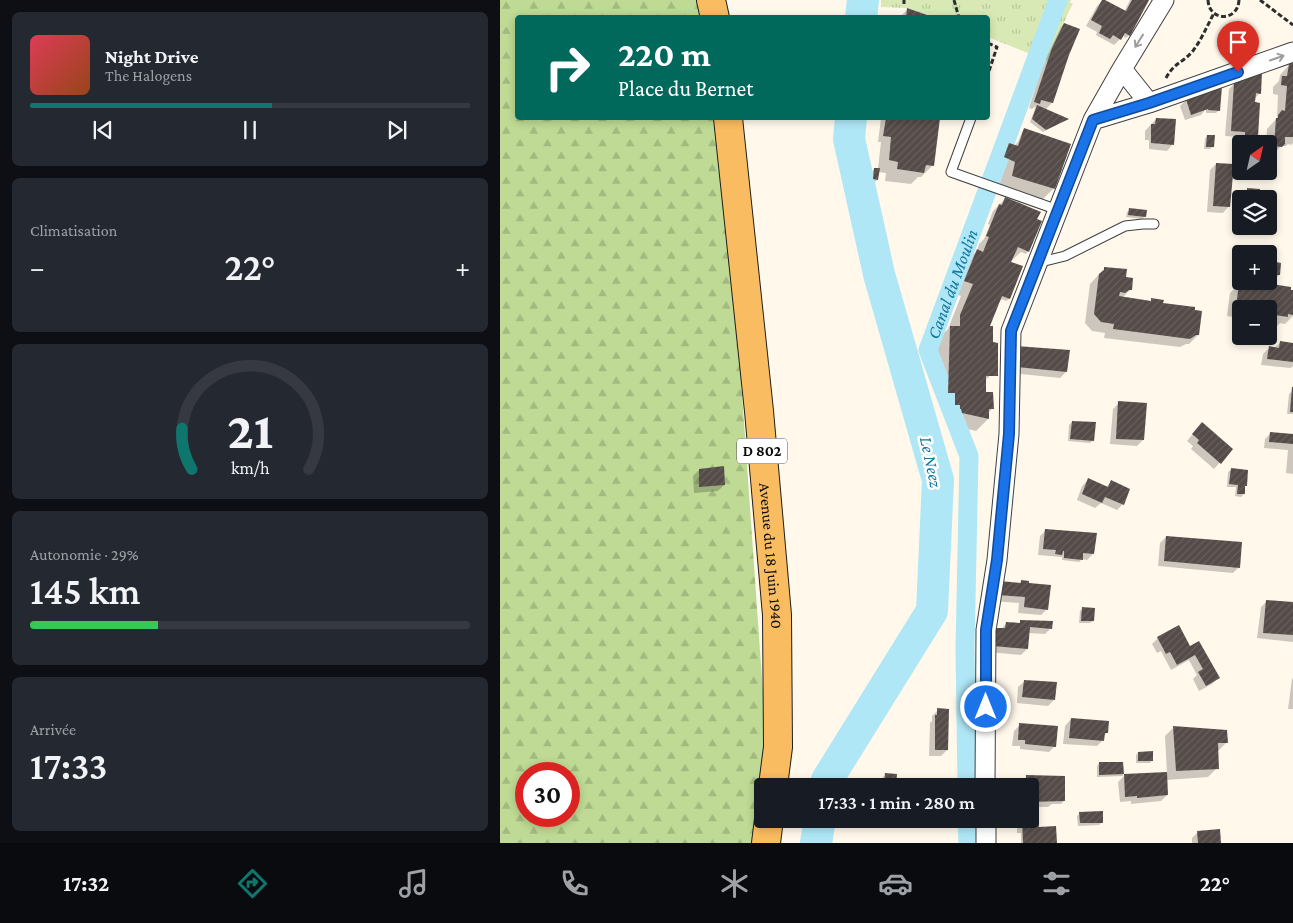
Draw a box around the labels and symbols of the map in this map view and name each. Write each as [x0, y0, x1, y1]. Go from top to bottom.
pin [1217, 21, 1259, 72]
one-way arrow [1133, 34, 1143, 48]
one-way arrow [1269, 53, 1285, 62]
north arrow [1232, 135, 1278, 180]
water label: Canal du Moulin [923, 227, 982, 342]
water label: Le Neez [916, 435, 946, 489]
road number: D 802 [737, 438, 787, 464]
street label: Avenue du 18 Juin 1940 [756, 482, 785, 629]
position arrow [959, 680, 1011, 732]
speed limit sign: 30 [515, 762, 580, 827]

